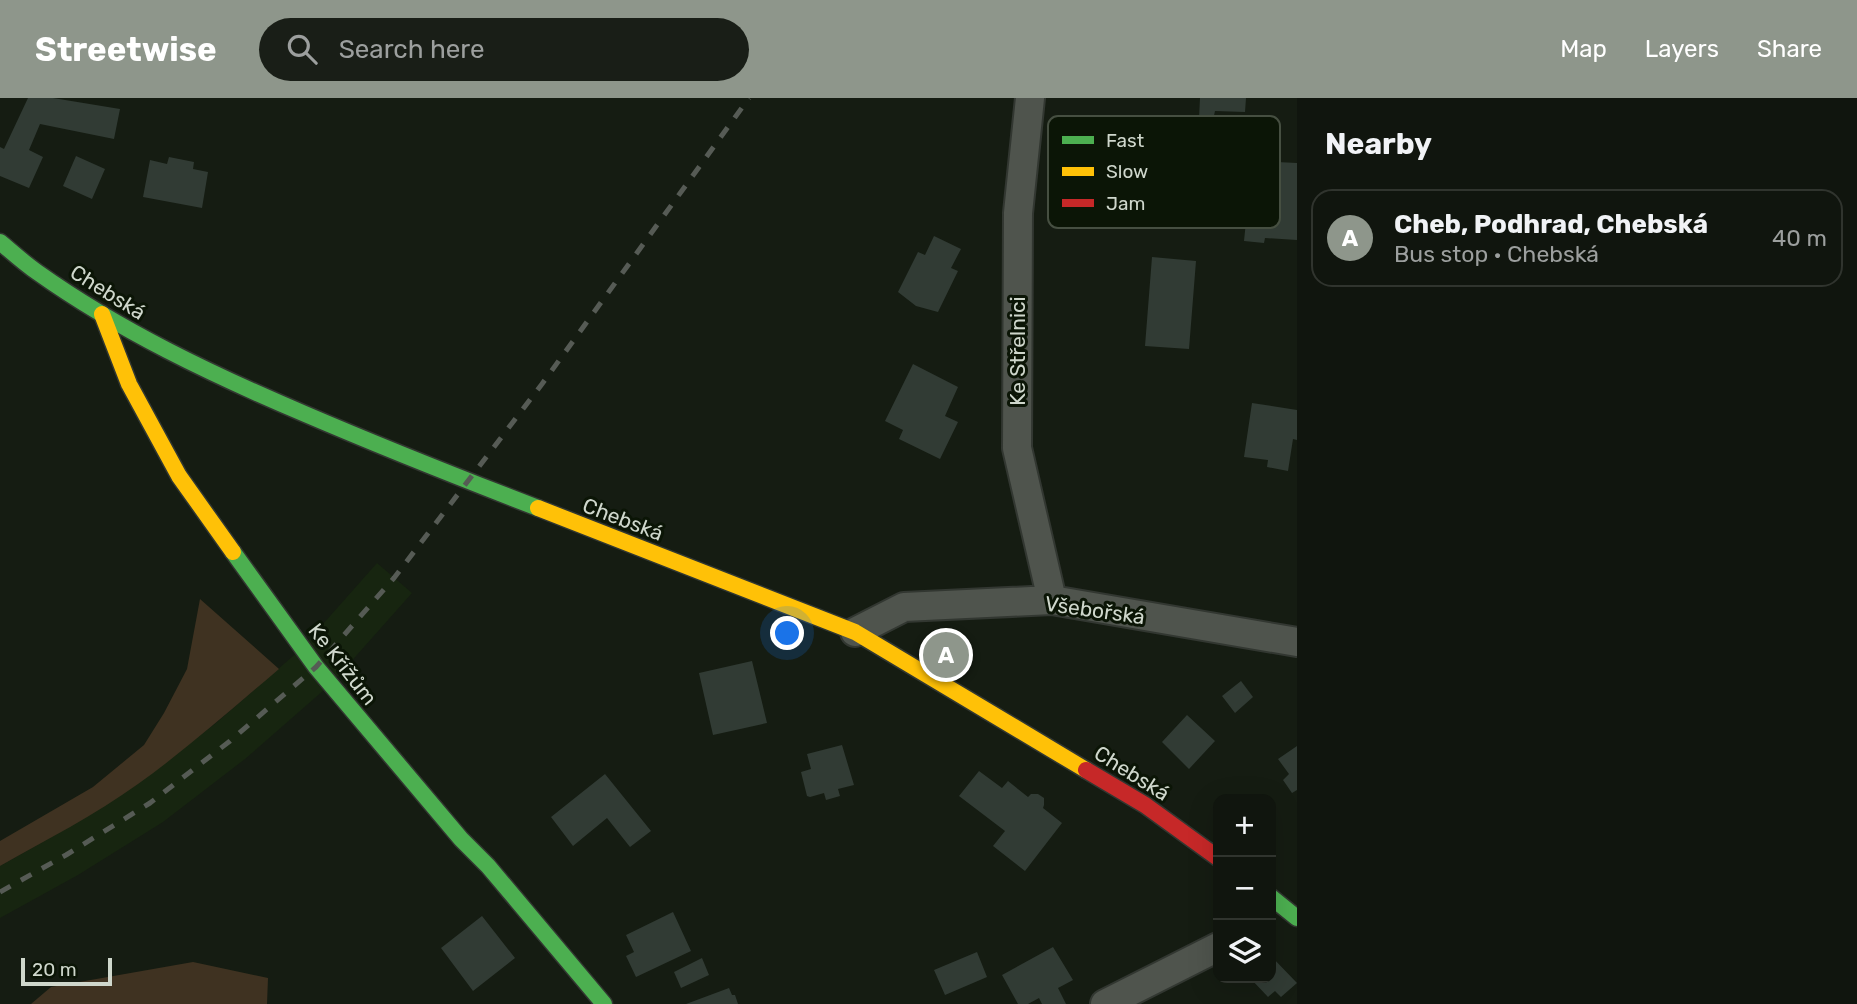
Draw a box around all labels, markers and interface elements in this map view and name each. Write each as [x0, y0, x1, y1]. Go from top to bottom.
search box [259, 18, 749, 81]
text: Streetwise [35, 30, 217, 69]
icon: search [283, 30, 321, 68]
text: Search here [339, 34, 485, 65]
text: Map [1560, 35, 1607, 63]
text: Layers [1645, 35, 1719, 63]
text: Share [1757, 35, 1822, 63]
legend [1048, 116, 1280, 228]
text: Nearby [1325, 126, 1432, 162]
text: Fast [1106, 129, 1145, 152]
text: Slow [1106, 160, 1148, 183]
text: Jam [1106, 192, 1145, 215]
text: Cheb, Podhrad, Chebská [1394, 209, 1708, 240]
text: A [1342, 224, 1358, 252]
text: 40 m [1772, 224, 1827, 252]
text: Bus stop · Chebská [1394, 240, 1599, 268]
street label: Chebská [66, 259, 150, 325]
street label: Ke Střelnici [1005, 296, 1030, 406]
street label: Chebská [579, 492, 667, 546]
street label: Všebořská [1043, 591, 1147, 629]
your location [770, 616, 804, 650]
street label: Ke Křížům [303, 618, 383, 710]
pin: A [923, 629, 969, 681]
street label: Chebská [1090, 740, 1174, 806]
map controls [1213, 794, 1276, 983]
button: + [1213, 794, 1276, 857]
button: − [1213, 857, 1276, 920]
button: layers [1213, 920, 1276, 983]
scale bar [21, 955, 112, 987]
text: 20 m [32, 958, 77, 981]

